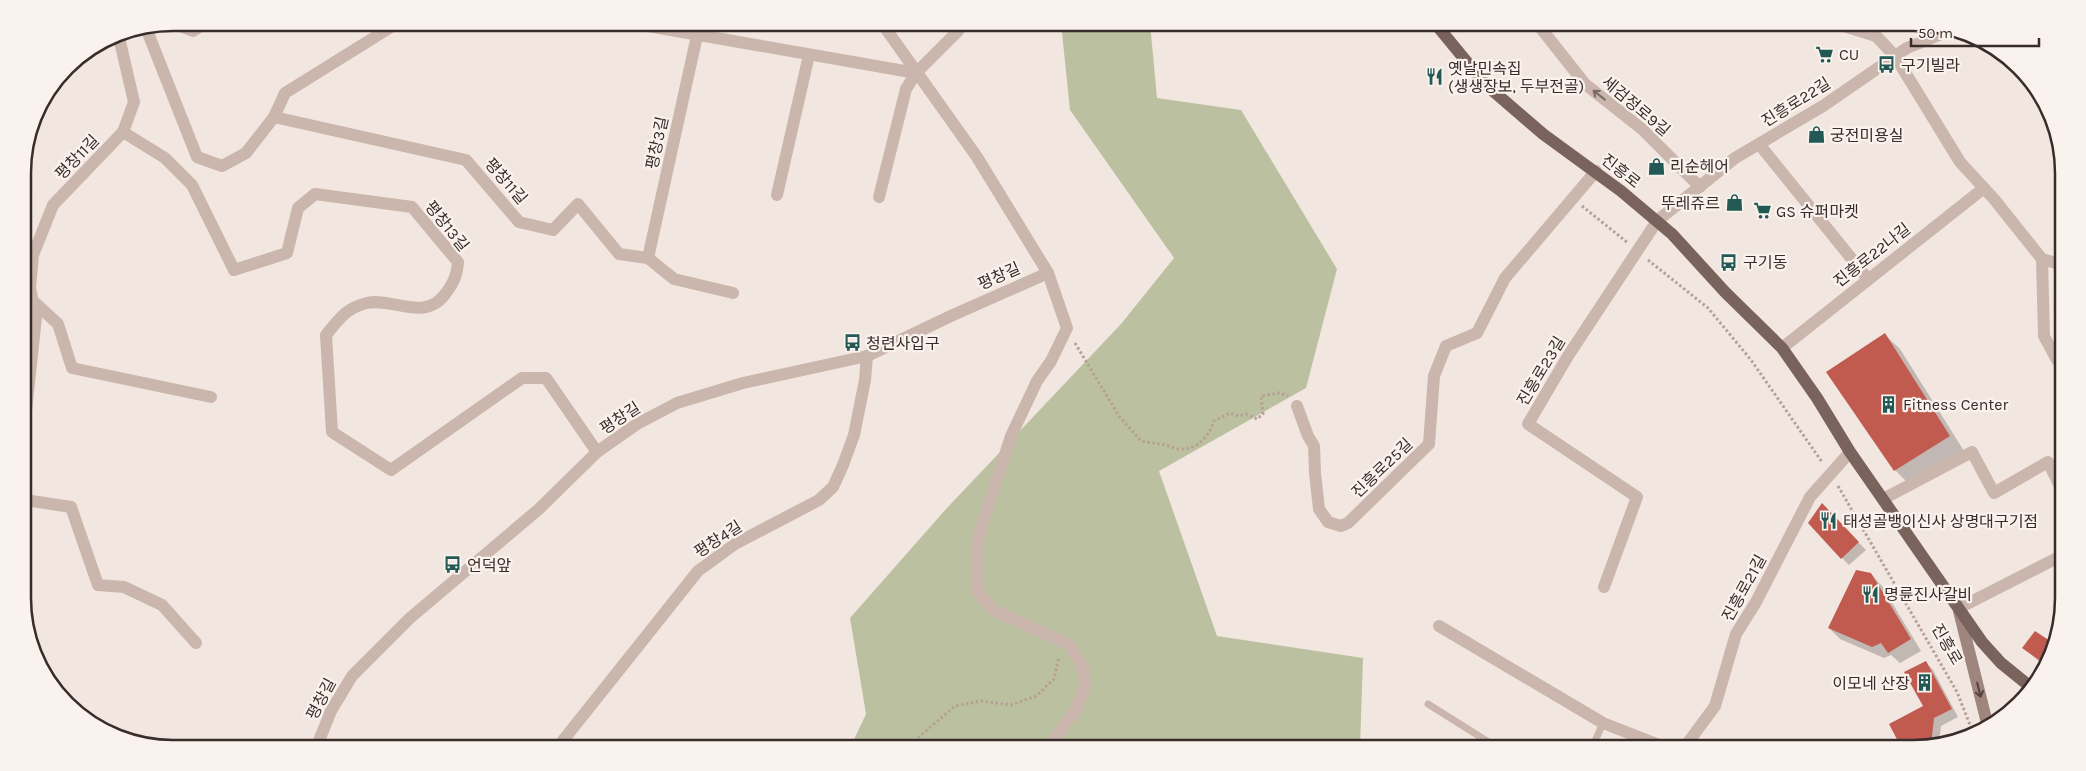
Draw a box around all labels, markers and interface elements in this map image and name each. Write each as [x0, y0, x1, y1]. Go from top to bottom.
scale bar [1911, 15, 2038, 47]
text: 50 m [1918, 24, 1953, 42]
supermarket icon: CU [1815, 44, 1835, 64]
place label: CU [1839, 45, 1859, 64]
bus stop icon: 구기빌라 [1877, 55, 1897, 75]
place label: 구기빌라 [1901, 56, 1960, 75]
place label: 옛날민속집 (생생장보, 두부전골) [1448, 59, 1584, 96]
restaurant icon: 옛날민속집 (생생장보, 두부전골) [1424, 67, 1444, 87]
street label: 세검정로9길 [1598, 72, 1674, 140]
street label: 진흥로22길 [1758, 73, 1834, 131]
one-way arrow [1592, 90, 1606, 100]
street label: 평창3길 [642, 115, 672, 171]
shop icon: 궁전미용실 [1806, 125, 1826, 145]
place label: 궁전미용실 [1830, 126, 1904, 145]
street label: 평창11길 [51, 131, 103, 183]
street label: 진흥로 [1598, 150, 1644, 192]
street label: 평창11길 [481, 154, 531, 208]
shop icon: 리순헤어 [1646, 156, 1666, 176]
place label: 리순헤어 [1670, 157, 1729, 176]
shop icon: 뚜레쥬르 [1724, 193, 1744, 213]
place label: 뚜레쥬르 [1661, 194, 1720, 213]
street label: 평창13길 [421, 197, 473, 255]
supermarket icon: GS 슈퍼마켓 [1752, 201, 1772, 221]
place label: GS 슈퍼마켓 [1776, 202, 1859, 221]
street label: 진흥로22나길 [1830, 219, 1914, 291]
bus stop icon: 구기동 [1719, 252, 1739, 272]
place label: 구기동 [1743, 253, 1787, 272]
street label: 평창길 [975, 258, 1023, 294]
bus stop icon: 청련사입구 [842, 333, 862, 353]
street label: 진흥로23길 [1513, 333, 1569, 409]
place label: 청련사입구 [866, 334, 940, 353]
building icon: Fitness Center [1879, 394, 1899, 414]
place label: Fitness Center [1903, 395, 2009, 414]
street label: 평창길 [596, 398, 644, 438]
street label: 진흥로25길 [1348, 434, 1416, 502]
restaurant icon: 태성골뱅이신사 상명대구기점 [1819, 511, 1839, 531]
place label: 태성골뱅이신사 상명대구기점 [1843, 512, 2038, 531]
street label: 평창4길 [691, 517, 745, 561]
street label: 진흥로21길 [1718, 551, 1770, 625]
bus stop icon: 언덕앞 [443, 555, 463, 575]
place label: 언덕앞 [467, 556, 511, 575]
restaurant icon: 명륜진사갈비 [1860, 584, 1880, 604]
place label: 명륜진사갈비 [1884, 585, 1972, 604]
street label: 진흥로 [1928, 620, 1966, 668]
building icon: 이모네 산장 [1914, 673, 1934, 693]
place label: 이모네 산장 [1833, 674, 1910, 693]
street label: 평창길 [302, 675, 340, 723]
one-way arrow [1975, 681, 1984, 697]

